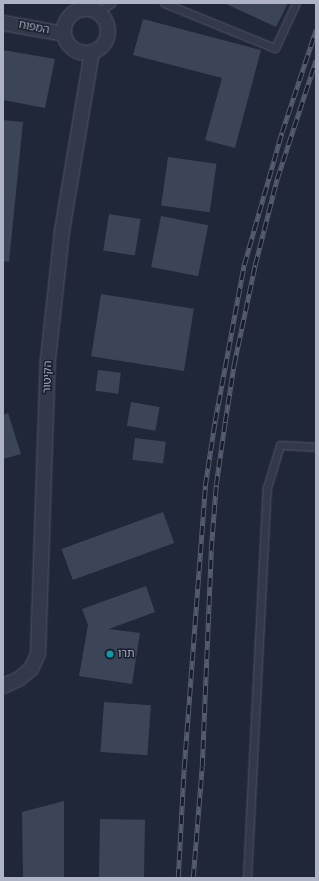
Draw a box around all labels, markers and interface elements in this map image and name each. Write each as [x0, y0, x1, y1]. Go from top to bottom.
street label: המפוח [18, 19, 50, 37]
street label: הקיטור [41, 360, 55, 394]
place label: תרו [118, 647, 135, 661]
marker: תרו [105, 649, 115, 659]

